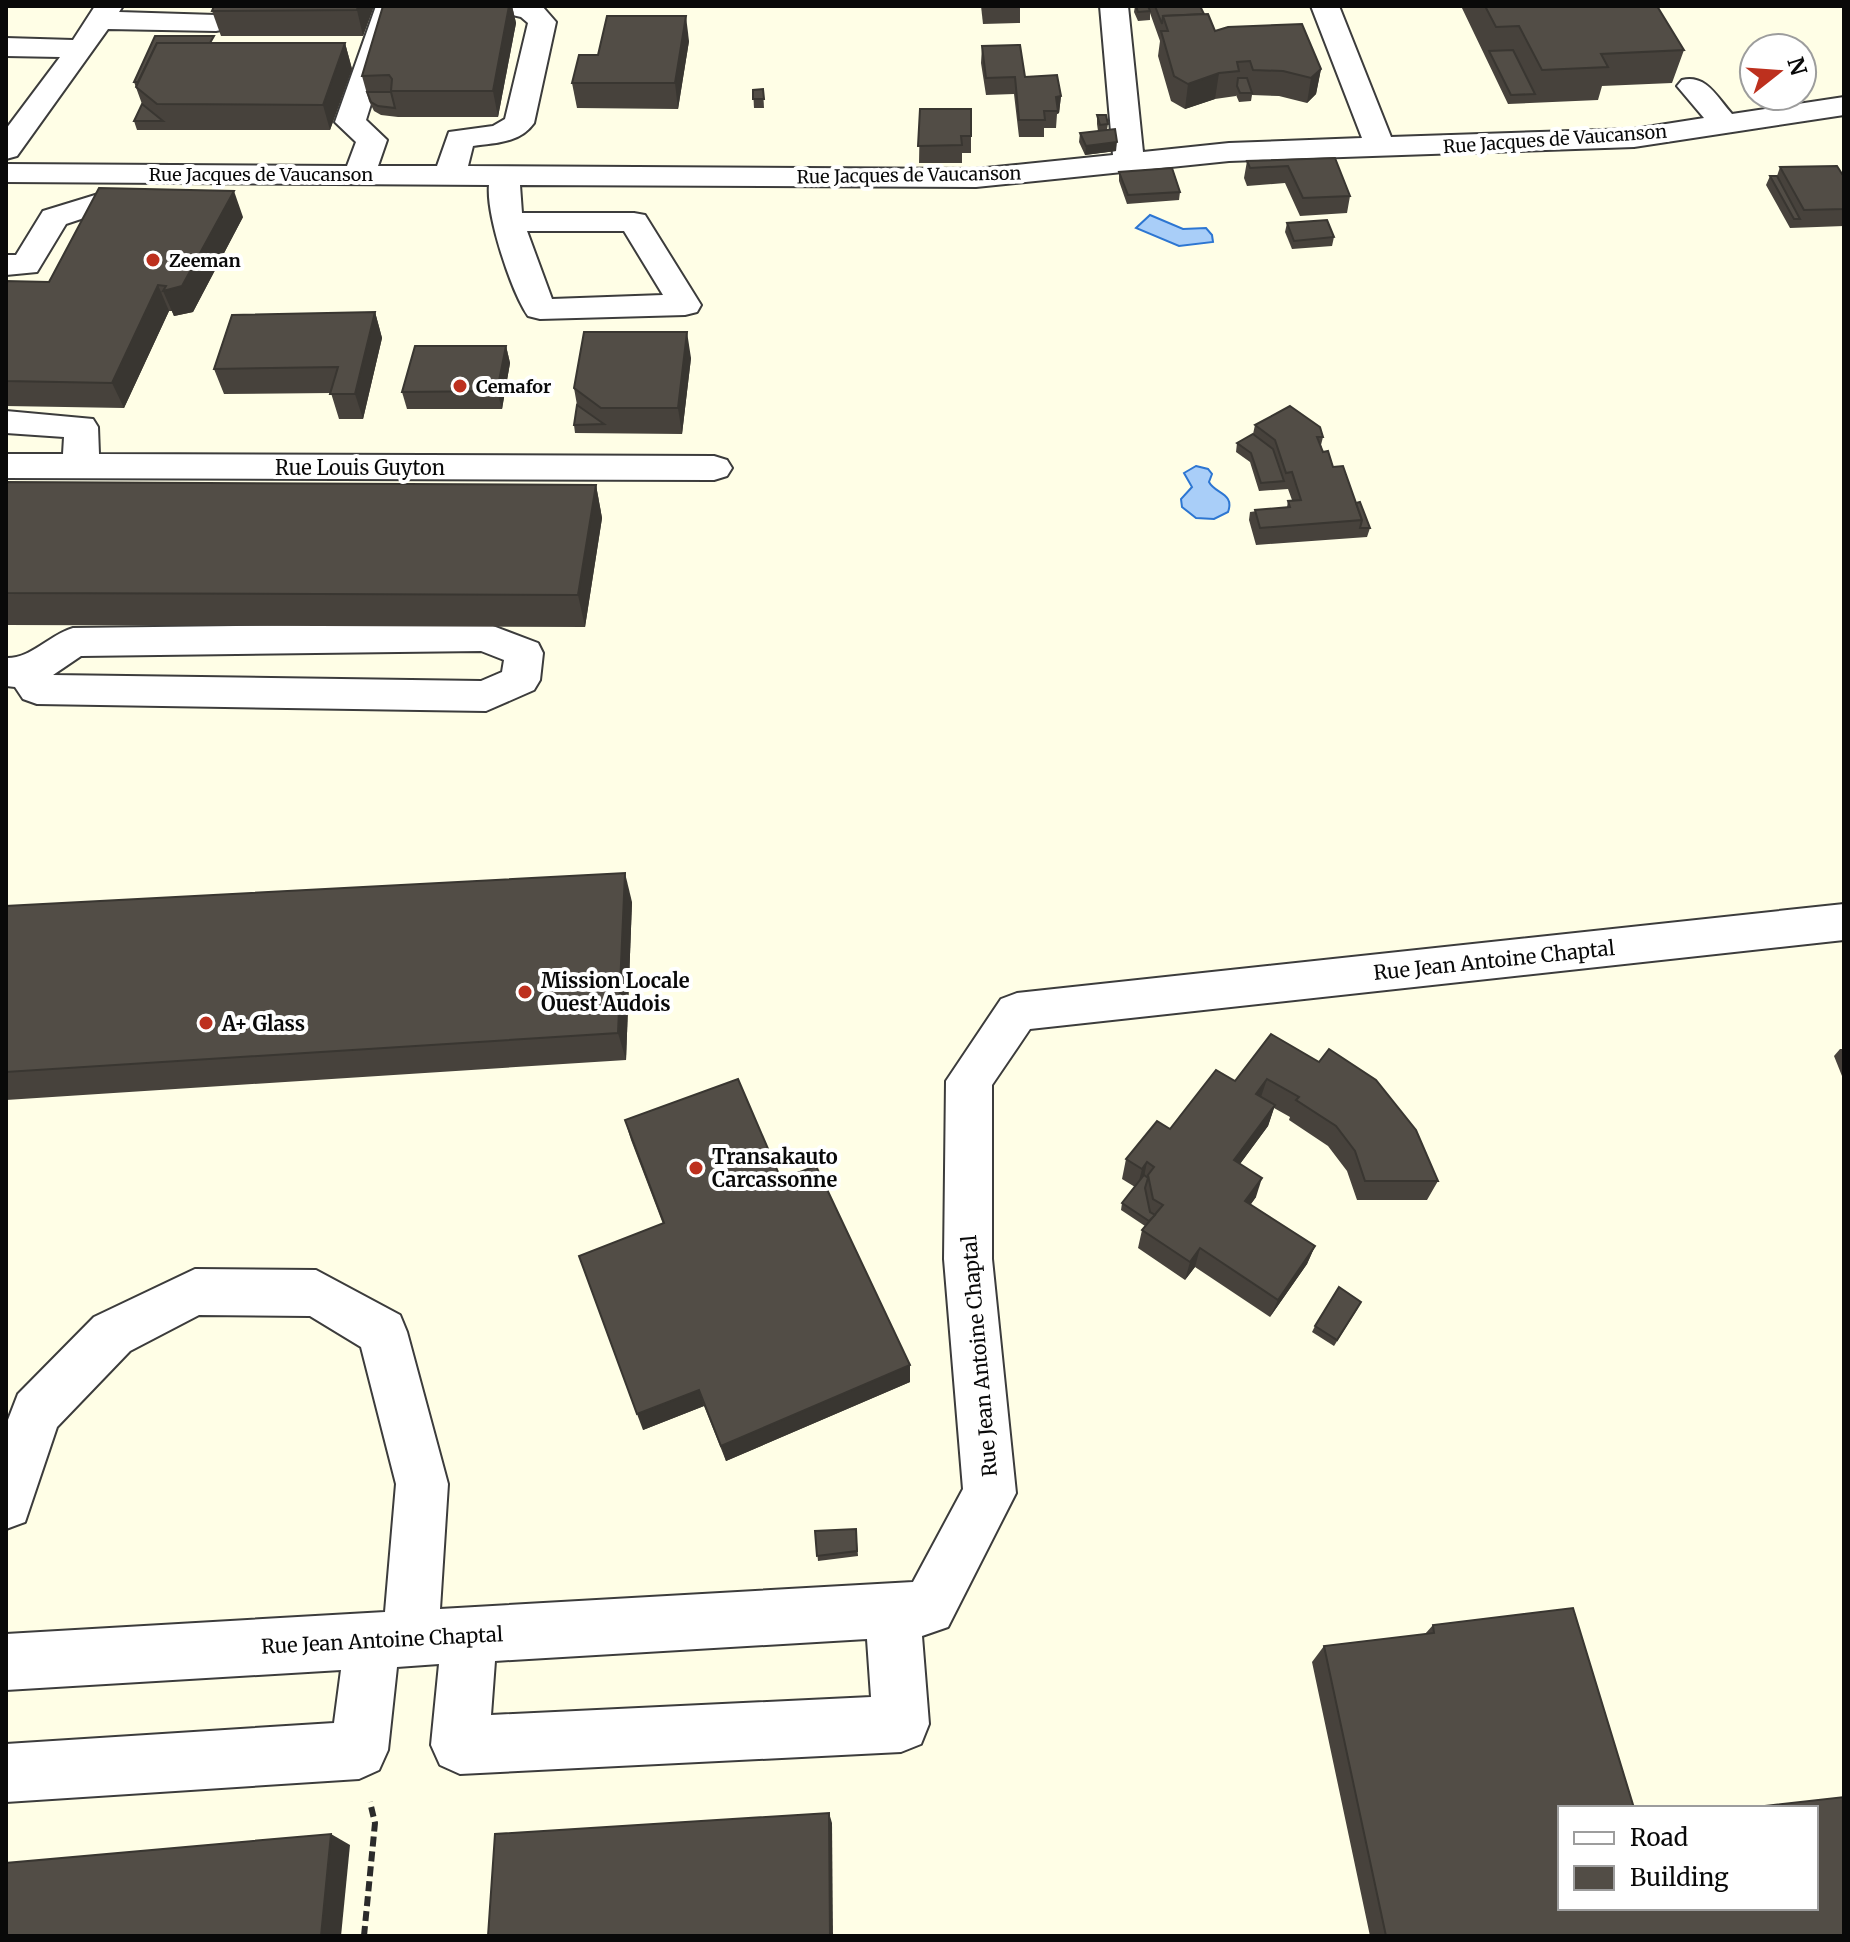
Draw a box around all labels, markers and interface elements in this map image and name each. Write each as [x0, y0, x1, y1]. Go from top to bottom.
north arrow [1738, 32, 1818, 112]
text: N [1781, 54, 1813, 79]
street label: Rue Jacques de Vaucanson [1442, 120, 1668, 158]
street label: Rue Jacques de Vaucanson [797, 162, 1022, 188]
street label: Rue Jacques de Vaucanson [149, 163, 373, 186]
place label: Zeeman [169, 249, 241, 272]
marker: Zeeman [144, 251, 162, 269]
place label: Cemafor [476, 375, 551, 398]
marker: Cemafor [451, 377, 469, 395]
street label: Rue Louis Guyton [275, 455, 445, 480]
street label: Rue Jean Antoine Chaptal [1372, 935, 1616, 985]
place label: Mission Locale Ouest Audois [541, 968, 690, 1016]
marker: Mission Locale Ouest Audois [516, 983, 534, 1001]
place label: A+ Glass [221, 1011, 305, 1036]
marker: A+ Glass [197, 1014, 215, 1032]
place label: Transakauto Carcassonne [712, 1144, 838, 1192]
marker: Transakauto Carcassonne [687, 1159, 705, 1177]
street label: Rue Jean Antoine Chaptal [956, 1234, 1002, 1478]
street label: Rue Jean Antoine Chaptal [260, 1621, 504, 1659]
legend [1558, 1806, 1818, 1910]
text: Road [1630, 1822, 1688, 1853]
text: Building [1630, 1862, 1729, 1893]

